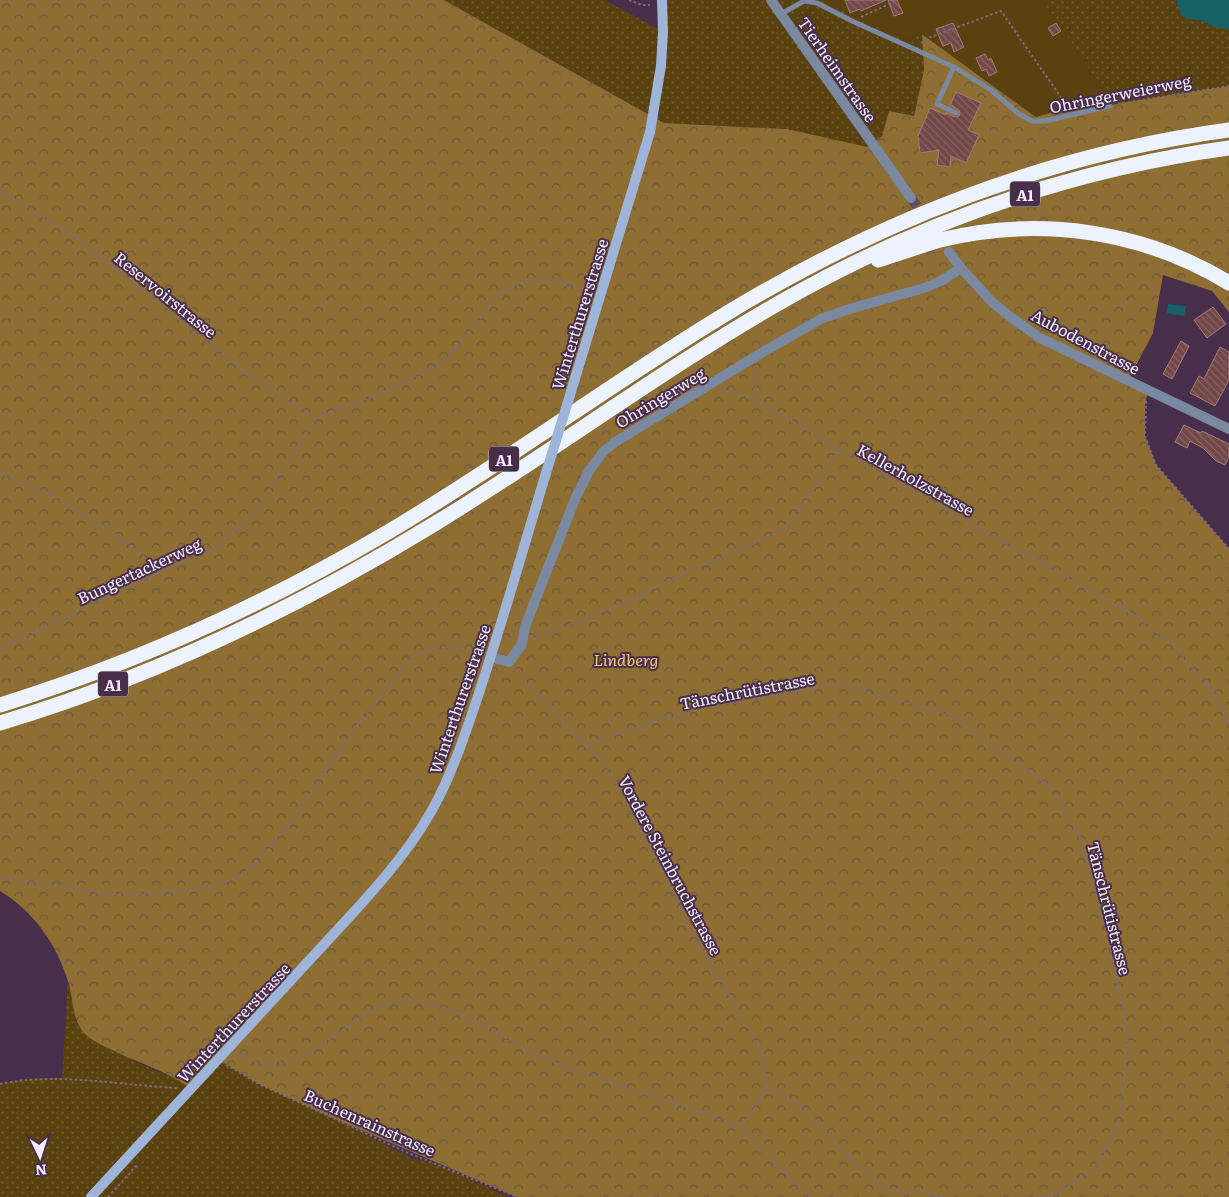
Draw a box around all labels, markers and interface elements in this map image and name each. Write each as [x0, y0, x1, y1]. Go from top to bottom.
street label: Tierheimstrasse [793, 11, 883, 127]
street label: Ohringerweierweg [1047, 67, 1193, 119]
road number: A1 [1010, 182, 1040, 206]
street label: Winterthurerstrasse [545, 236, 613, 392]
street label: Reservoirstrasse [110, 245, 222, 343]
street label: Aubodenstrasse [1027, 302, 1145, 380]
street label: Ohringerweg [611, 361, 710, 433]
street label: Kellerholzstrasse [853, 437, 979, 521]
road number: A1 [489, 446, 519, 472]
street label: Bungertackerweg [73, 531, 205, 609]
street label: Winterthurerstrasse [422, 621, 496, 777]
park label: Lindberg [594, 647, 658, 671]
street label: Tänschrütistrasse [678, 665, 816, 715]
road number: A1 [98, 672, 128, 696]
street label: Vordere Steinbruchstrasse [613, 771, 729, 959]
street label: Tänschrütistrasse [1082, 839, 1138, 977]
street label: Winterthurerstrasse [171, 957, 295, 1087]
street label: Buchenrainstrasse [300, 1082, 440, 1162]
north arrow [15, 1132, 65, 1182]
text: N [34, 1161, 48, 1181]

